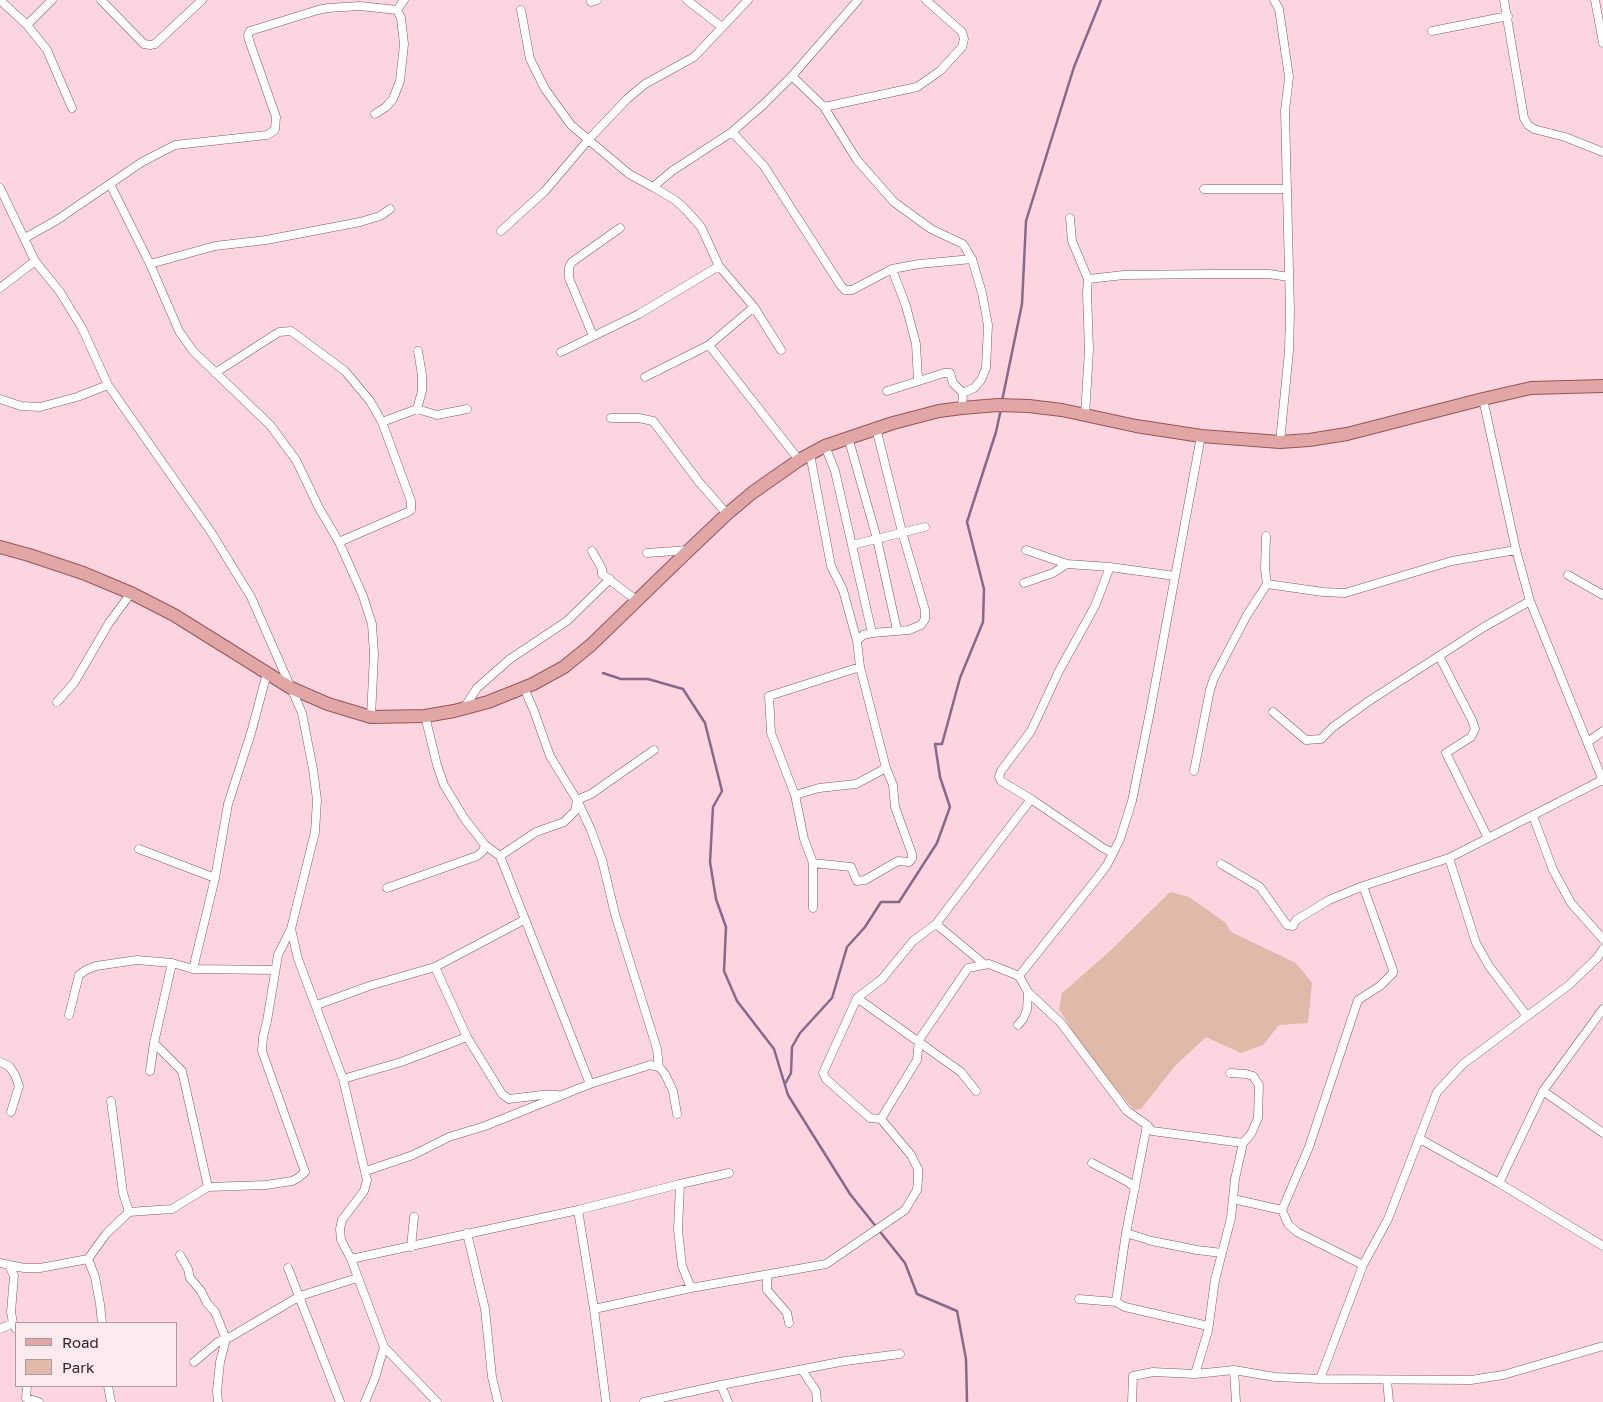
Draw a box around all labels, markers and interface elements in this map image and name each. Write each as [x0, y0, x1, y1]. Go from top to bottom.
legend [15, 1322, 178, 1387]
text: Road [62, 1333, 99, 1351]
text: Park [62, 1358, 94, 1376]

